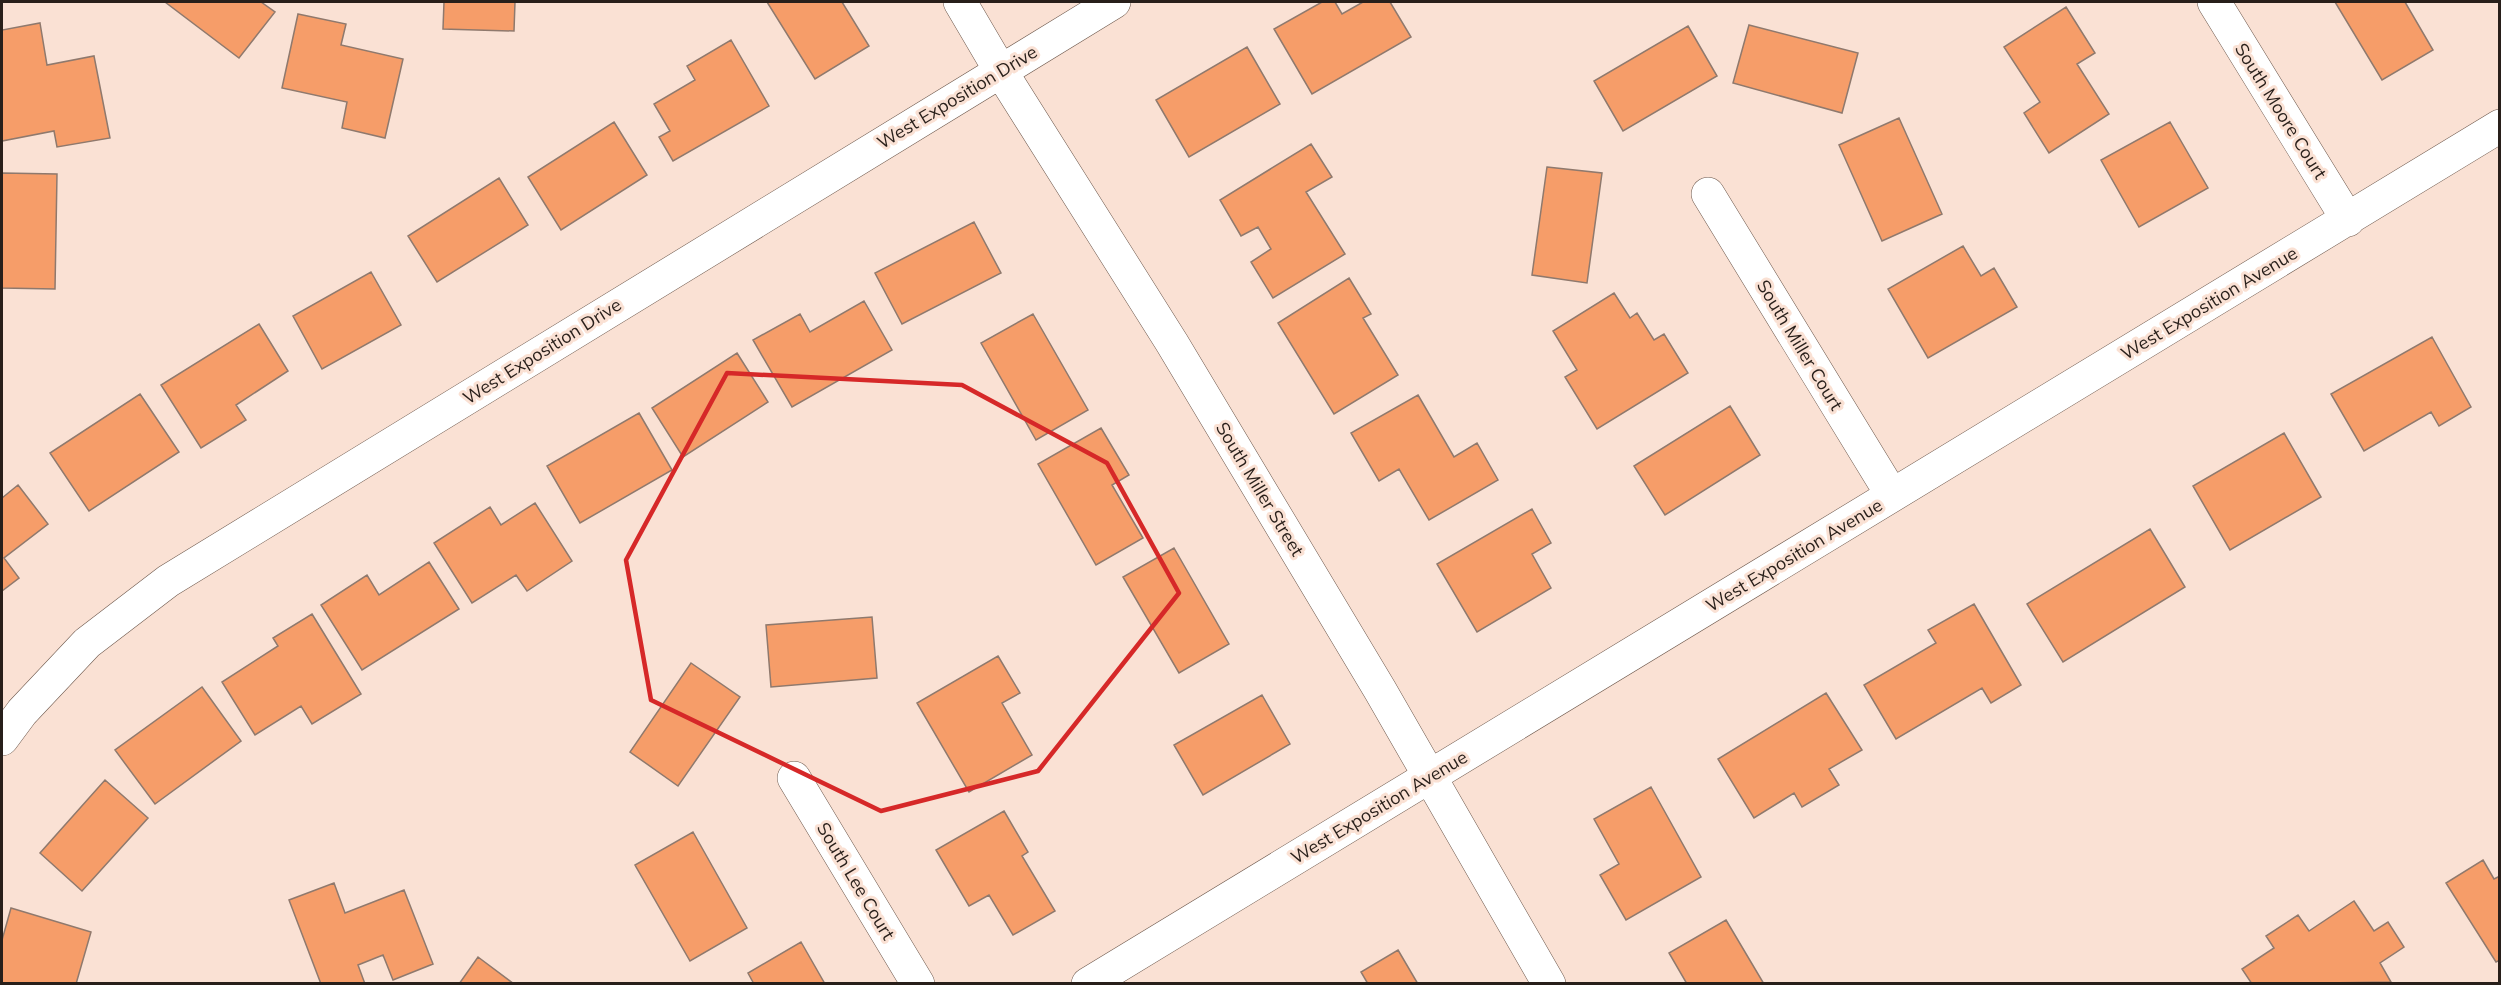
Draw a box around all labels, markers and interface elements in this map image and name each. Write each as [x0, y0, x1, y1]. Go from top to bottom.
street label: South Moore Court [2230, 39, 2332, 183]
street label: West Exposition Drive [873, 40, 1041, 154]
street label: West Exposition Avenue [2117, 241, 2301, 365]
street label: South Miller Court [1752, 275, 1848, 415]
street label: West Exposition Drive [458, 293, 626, 409]
street label: South Miller Street [1211, 418, 1309, 560]
street label: West Exposition Avenue [1702, 493, 1886, 617]
street label: West Exposition Avenue [1287, 745, 1471, 869]
street label: South Lee Court [812, 818, 900, 944]

